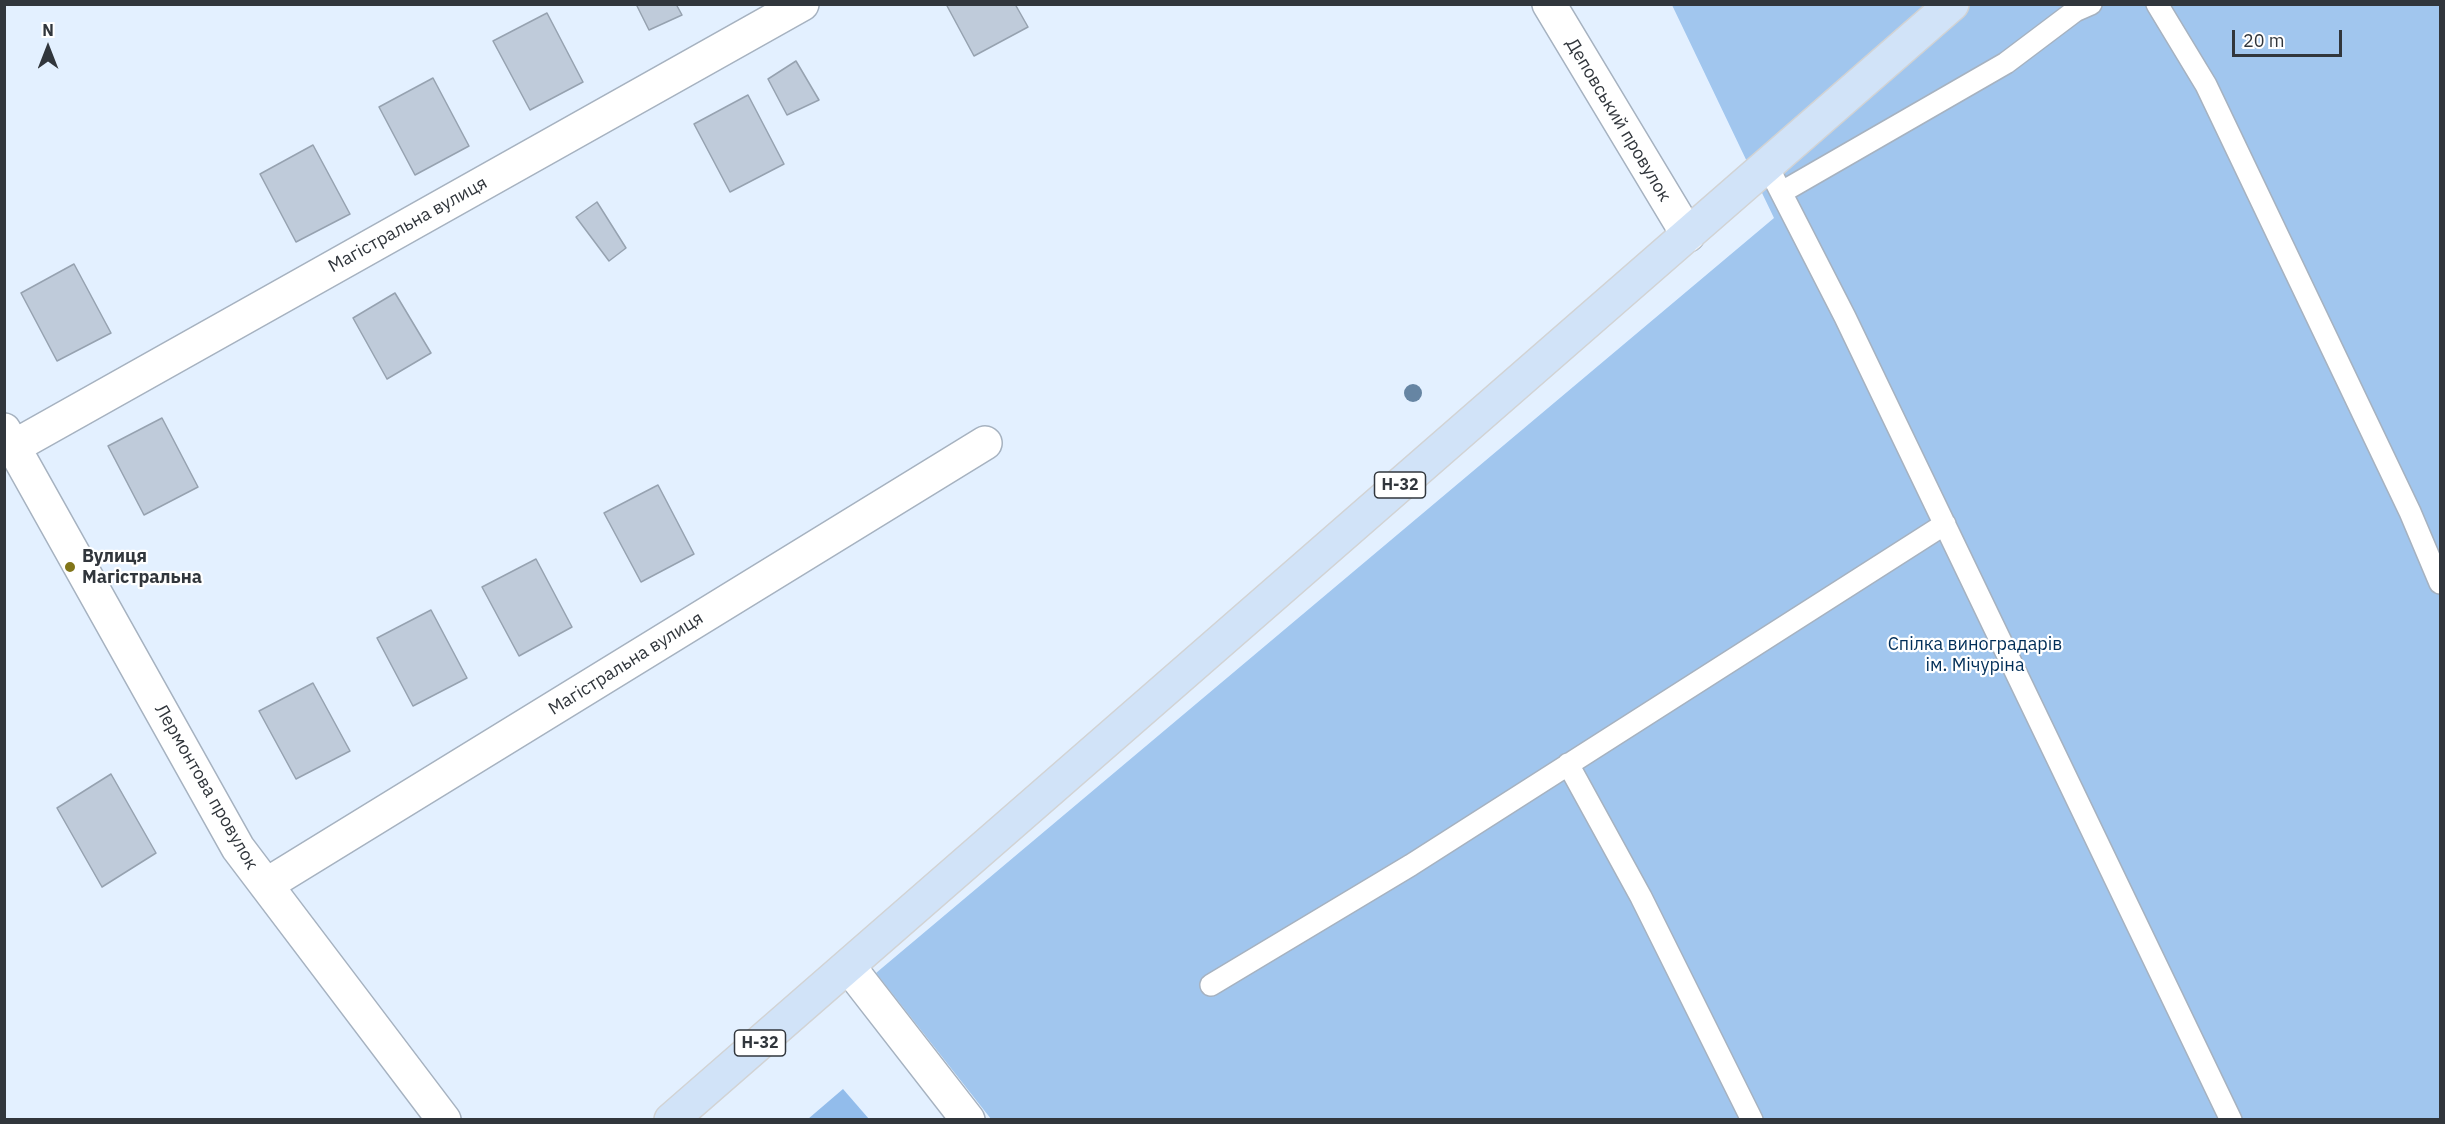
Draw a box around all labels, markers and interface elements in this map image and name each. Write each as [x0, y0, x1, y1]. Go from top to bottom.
north arrow [18, 18, 78, 78]
scale bar [2235, 18, 2344, 56]
text: N [42, 20, 54, 40]
text: 20 m [2243, 29, 2285, 52]
street label: Деповський провулок [1561, 34, 1675, 206]
street label: Магістральна вулиця [325, 172, 491, 278]
road number: Н-32 [1374, 472, 1426, 498]
place label: Вулиця Магістральна [82, 546, 202, 588]
marker: Вулиця Магістральна [63, 560, 77, 574]
street label: Магістральна вулиця [545, 608, 707, 720]
park label: Спілка виноградарів ім. Мічуріна [1888, 634, 2062, 676]
street label: Лермонтова провулок [150, 700, 262, 874]
road number: Н-32 [734, 1030, 786, 1056]

